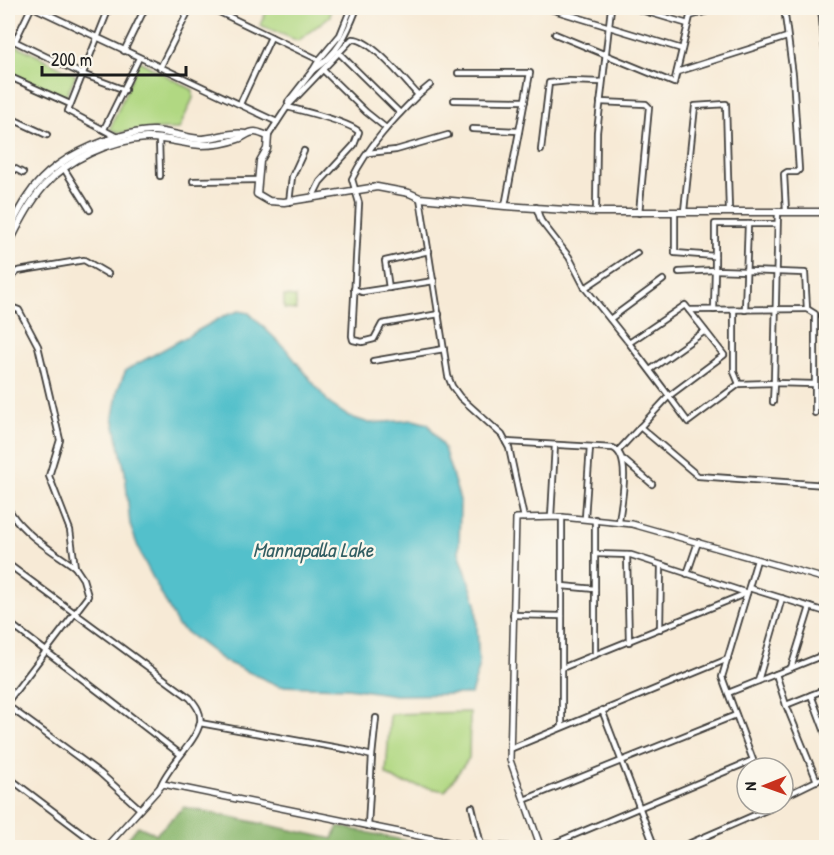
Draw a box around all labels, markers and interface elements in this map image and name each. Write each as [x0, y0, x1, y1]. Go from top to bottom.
scale bar [42, 39, 186, 77]
text: 200 m [51, 47, 92, 72]
water label: Mannapalla Lake [253, 535, 375, 564]
north arrow [735, 756, 795, 816]
text: N [739, 781, 761, 791]

